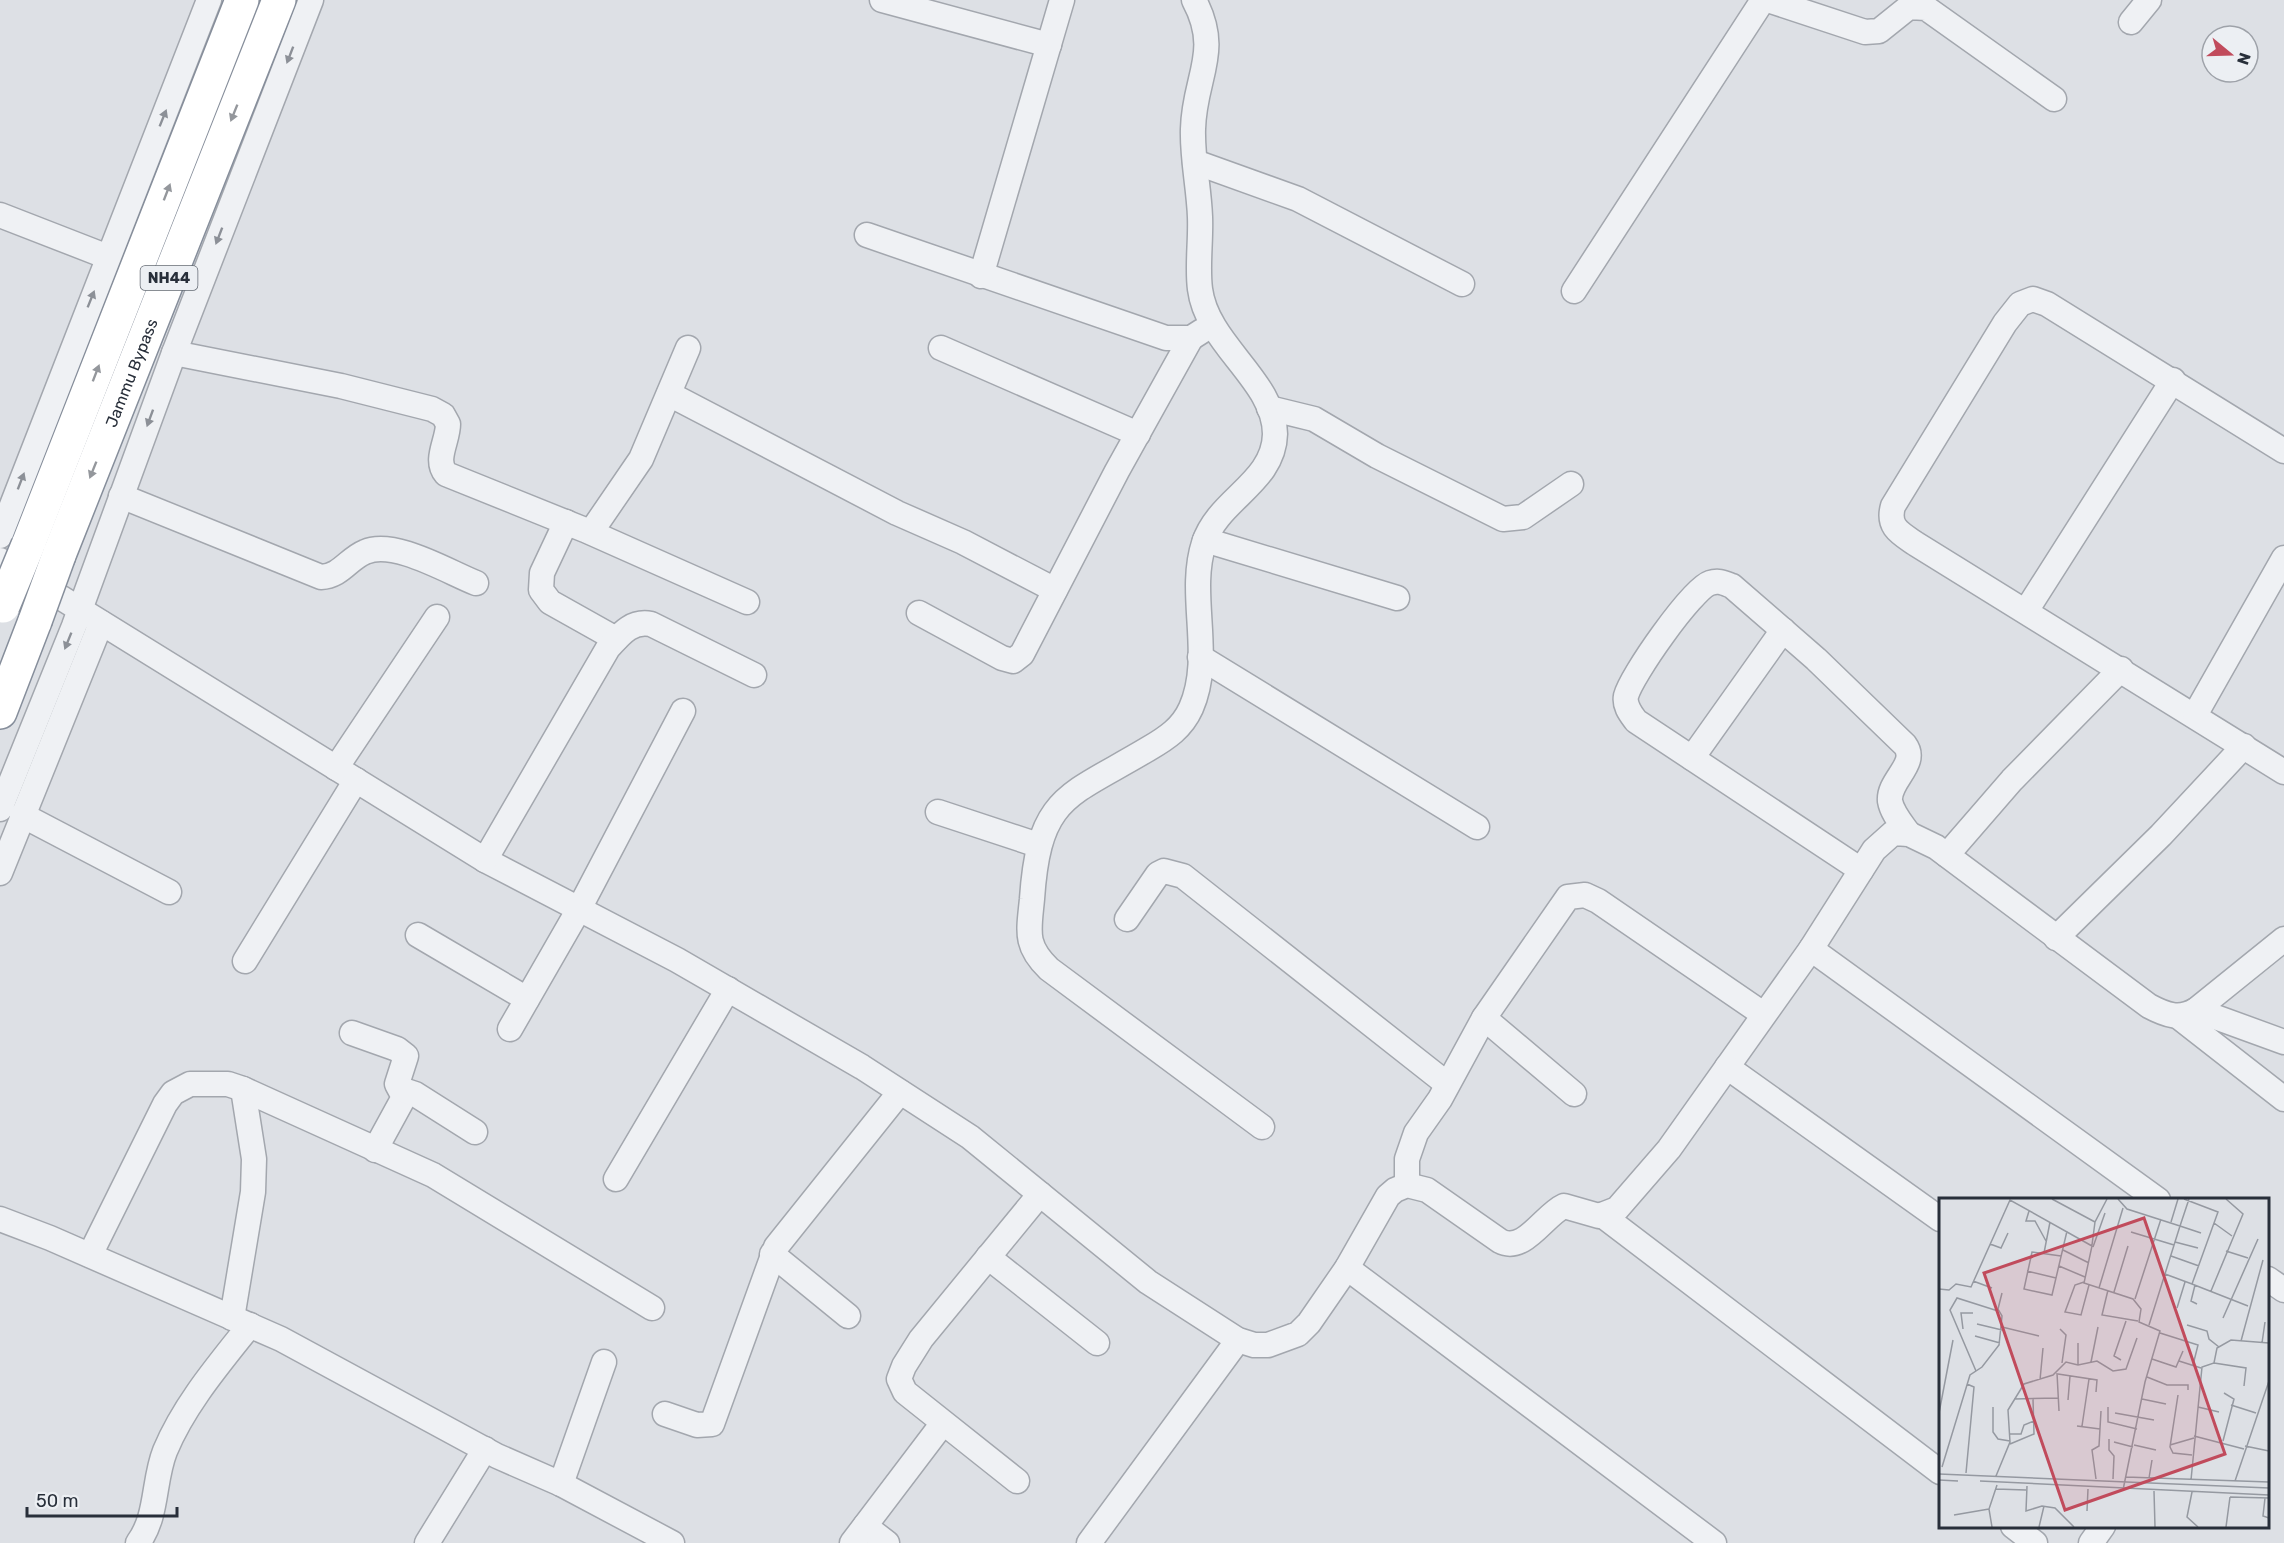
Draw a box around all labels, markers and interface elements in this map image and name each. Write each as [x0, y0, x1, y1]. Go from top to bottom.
north arrow [2200, 24, 2260, 84]
one-way arrow [285, 46, 295, 64]
text: N [2233, 50, 2255, 67]
one-way arrow [229, 104, 238, 122]
one-way arrow [159, 109, 168, 127]
one-way arrow [162, 182, 172, 200]
one-way arrow [214, 227, 223, 245]
road number: NH44 [140, 266, 198, 290]
one-way arrow [87, 290, 97, 308]
street label: Jammu Bypass [101, 316, 161, 430]
one-way arrow [91, 364, 101, 382]
one-way arrow [144, 410, 154, 428]
one-way arrow [88, 461, 97, 479]
one-way arrow [16, 472, 26, 490]
one-way arrow [63, 632, 72, 650]
inset map [1939, 1198, 2269, 1528]
scale bar [27, 1480, 177, 1518]
text: 50 m [36, 1490, 79, 1512]

